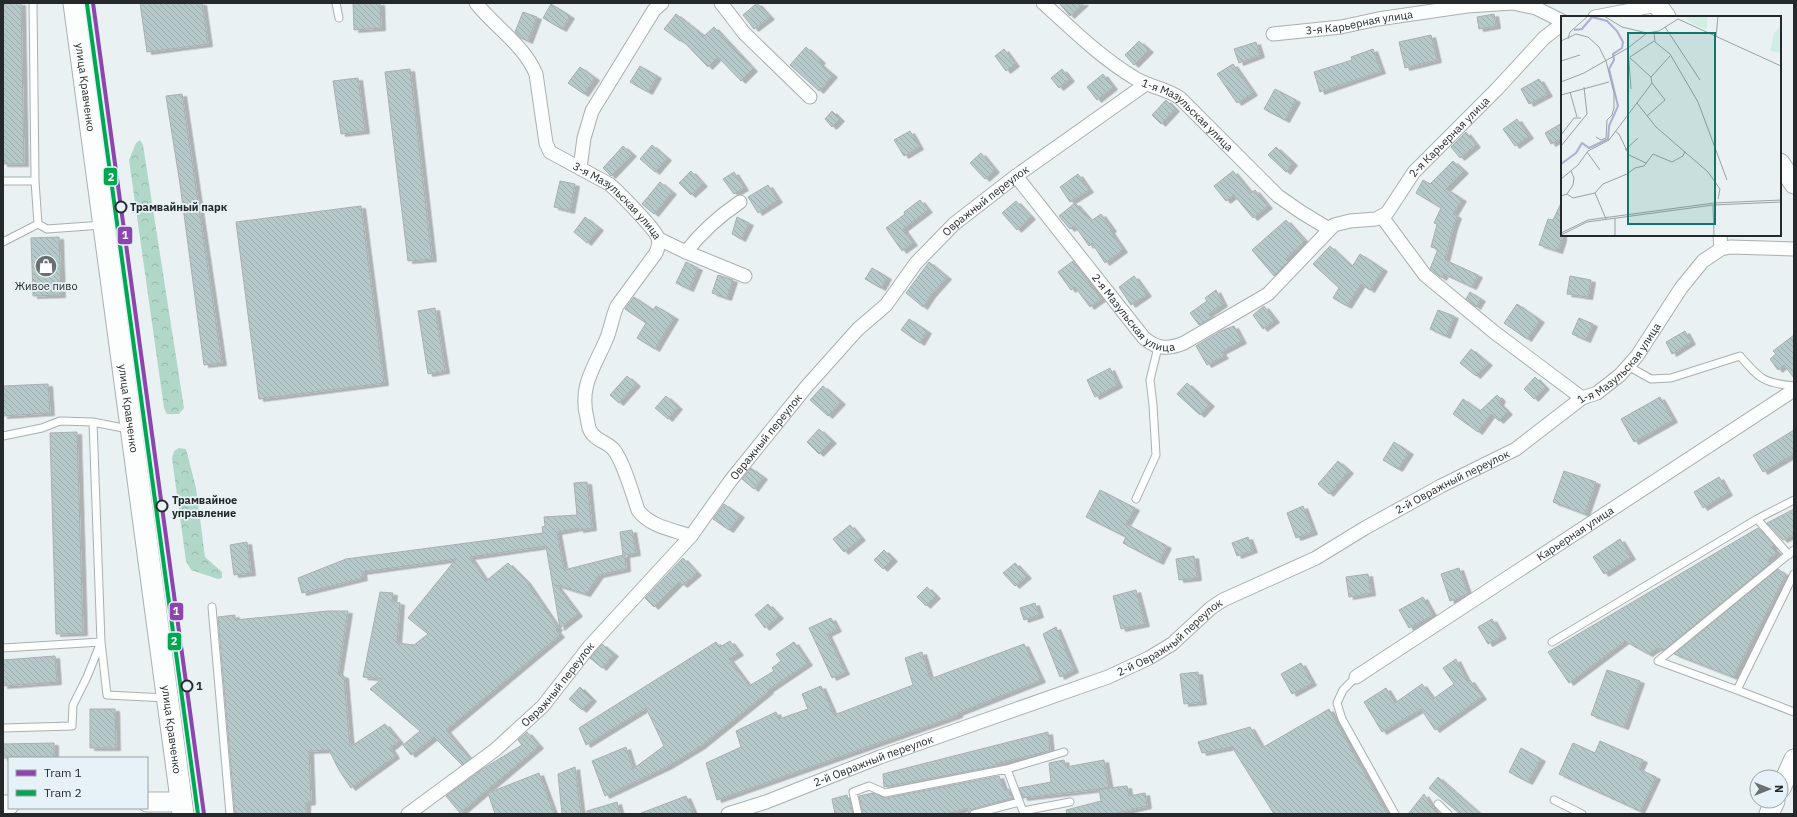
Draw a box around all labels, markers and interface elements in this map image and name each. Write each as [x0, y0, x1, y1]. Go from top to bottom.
street label: 3-я Карьерная улица [1305, 7, 1414, 38]
inset map [1561, 16, 1781, 236]
street label: улица Кравченко [72, 42, 98, 132]
street label: 1-я Мазульская улица [1140, 76, 1236, 154]
street label: 2-я Карьерная улица [1406, 94, 1492, 180]
street label: 3-я Мазульская улица [571, 159, 665, 242]
street label: Овражный переулок [939, 162, 1032, 239]
line badge: 2 [103, 167, 118, 186]
text: 2 [108, 170, 115, 184]
marker: Трамвайный парк [114, 200, 128, 214]
place label: Трамвайный парк [130, 200, 228, 214]
line badge: 1 [117, 226, 133, 245]
text: 1 [122, 228, 129, 242]
shop icon: Живое пиво [33, 253, 59, 279]
street label: 2-я Мазульская улица [1089, 271, 1176, 354]
place label: Живое пиво [14, 279, 78, 293]
street label: 1-я Мазульская улица [1574, 320, 1664, 406]
street label: улица Кравченко [116, 363, 141, 454]
street label: Овражный переулок [727, 391, 805, 483]
street label: 2-й Овражный переулок [1393, 446, 1512, 517]
place label: Трамвайное управление [172, 493, 237, 520]
marker: Трамвайное управление [155, 499, 169, 513]
street label: Карьерная улица [1534, 503, 1616, 564]
street label: 2-й Овражный переулок [1115, 595, 1225, 679]
line badge: 1 [169, 602, 184, 621]
text: 1 [173, 604, 180, 618]
line badge: 2 [167, 632, 182, 651]
text: 2 [171, 634, 178, 648]
street label: Овражный переулок [518, 639, 597, 730]
marker: 1 [180, 679, 194, 693]
place label: 1 [196, 679, 203, 693]
street label: улица Кравченко [159, 684, 185, 775]
street label: 2-й Овражный переулок [812, 732, 935, 790]
legend [8, 757, 148, 809]
text: Tram 1 [44, 765, 82, 780]
north arrow [1749, 769, 1789, 809]
text: Tram 2 [44, 785, 82, 800]
text: N [1772, 785, 1786, 793]

